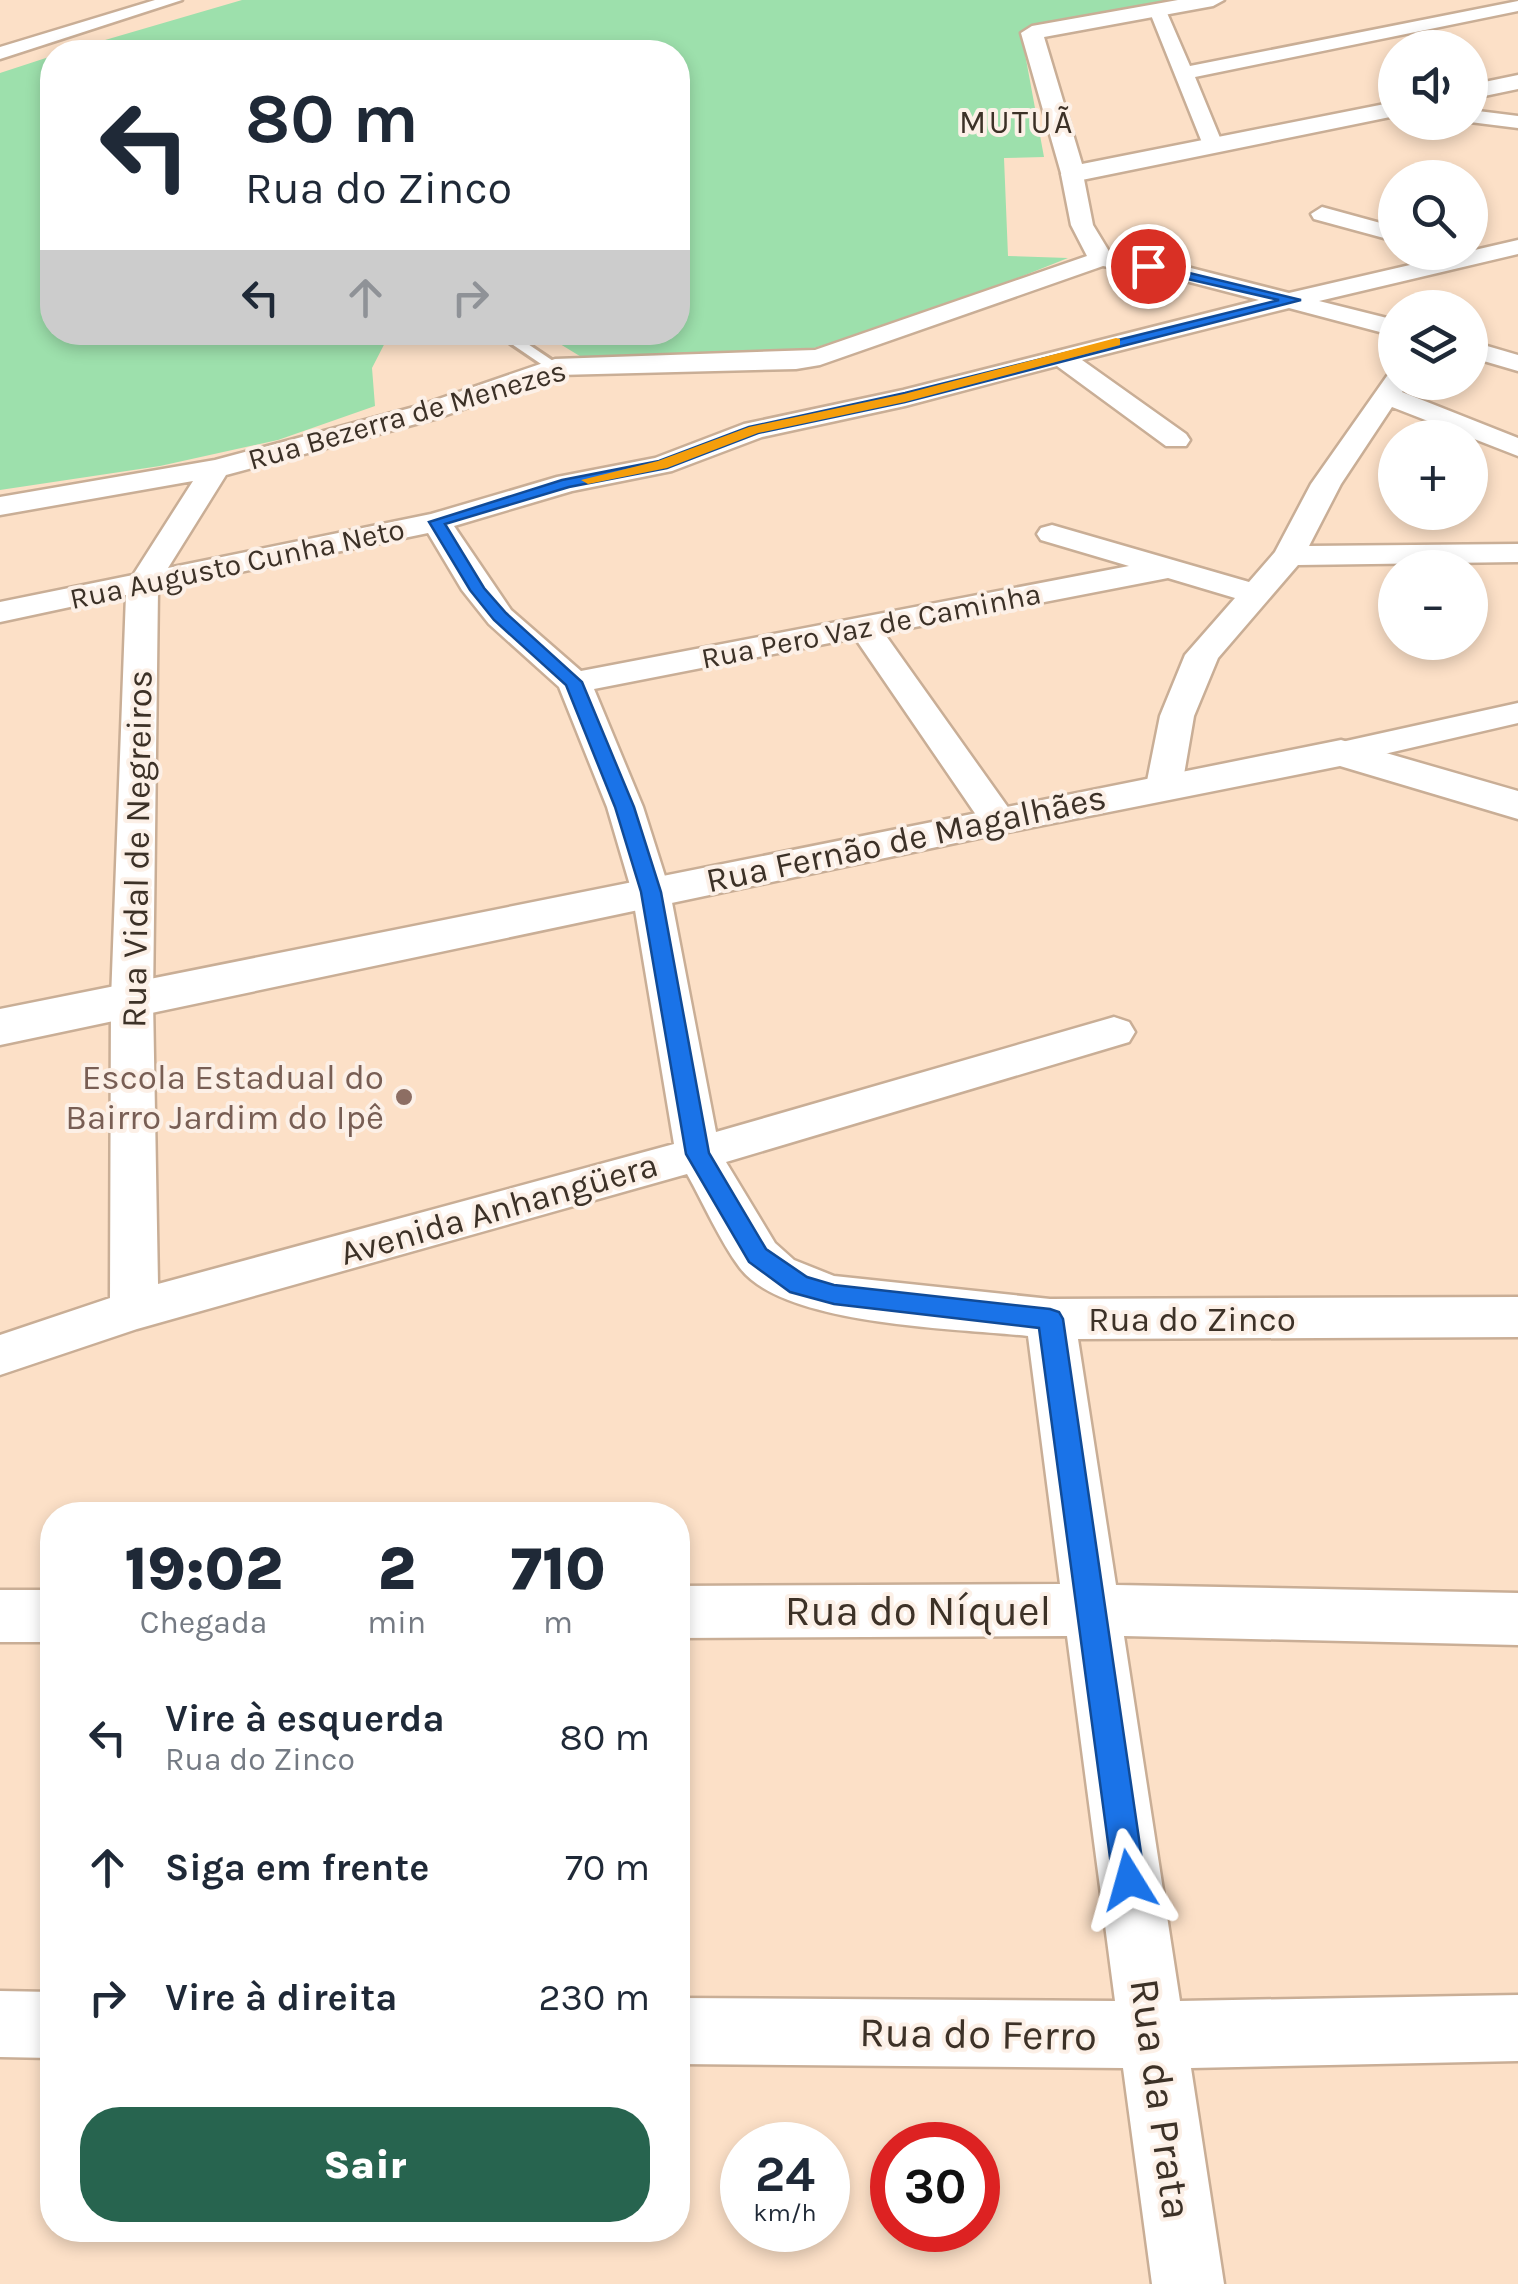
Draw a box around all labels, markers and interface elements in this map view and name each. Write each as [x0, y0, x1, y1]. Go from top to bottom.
map controls [1378, 30, 1488, 660]
button: sound [1378, 30, 1488, 140]
text: 80 m [245, 78, 419, 160]
icon: left [80, 80, 210, 210]
district label: MUTUÃ [959, 104, 1075, 141]
button: search [1378, 160, 1488, 270]
text: Rua do Zinco [245, 162, 512, 214]
pin [1106, 224, 1191, 309]
icon: arrive [1121, 239, 1176, 294]
icon: left [233, 270, 288, 325]
icon: ahead [338, 270, 393, 325]
icon: right [443, 270, 498, 325]
button: layers [1378, 290, 1488, 400]
street label: Rua Bezerra de Menezes [244, 352, 570, 478]
button: + [1378, 420, 1488, 530]
street label: Rua Augusto Cunha Neto [66, 511, 408, 617]
button: − [1378, 550, 1488, 660]
street label: Rua Pero Vaz de Caminha [698, 575, 1044, 677]
street label: Rua Vidal de Negreiros [113, 669, 161, 1029]
street label: Rua Fernão de Magalhães [702, 777, 1110, 901]
place label: Escola Estadual do Bairro Jardim do Ipê [65, 1057, 384, 1138]
marker: Escola Estadual do Bairro Jardim do Ipê [393, 1086, 415, 1108]
street label: Avenida Anhangüera [336, 1144, 662, 1274]
street label: Rua do Zinco [1088, 1299, 1296, 1340]
text: 19:02 [124, 1534, 283, 1604]
text: 2 [378, 1534, 416, 1604]
text: 710 [511, 1534, 606, 1604]
street label: Rua do Níquel [785, 1586, 1051, 1636]
text: Chegada [140, 1604, 267, 1641]
text: min [367, 1604, 426, 1641]
text: m [543, 1604, 573, 1641]
text: Vire à esquerda [165, 1696, 445, 1741]
icon: left [80, 1710, 135, 1765]
text: 80 m [560, 1715, 650, 1760]
text: Rua do Zinco [165, 1741, 355, 1778]
position arrow [1077, 1828, 1181, 1932]
icon: ahead [80, 1840, 135, 1895]
text: Siga em frente [165, 1845, 429, 1890]
text: 70 m [565, 1845, 650, 1890]
icon: right [80, 1970, 135, 2025]
text: Vire à direita [165, 1975, 397, 2020]
text: 230 m [538, 1975, 650, 2020]
street label: Rua da Prata [1119, 1975, 1203, 2223]
street label: Rua do Ferro [859, 2007, 1097, 2061]
button: Sair [80, 2107, 650, 2222]
speed limit sign: 30 [870, 2122, 1000, 2252]
text: 24 [755, 2145, 815, 2204]
text: km/h [753, 2198, 817, 2227]

